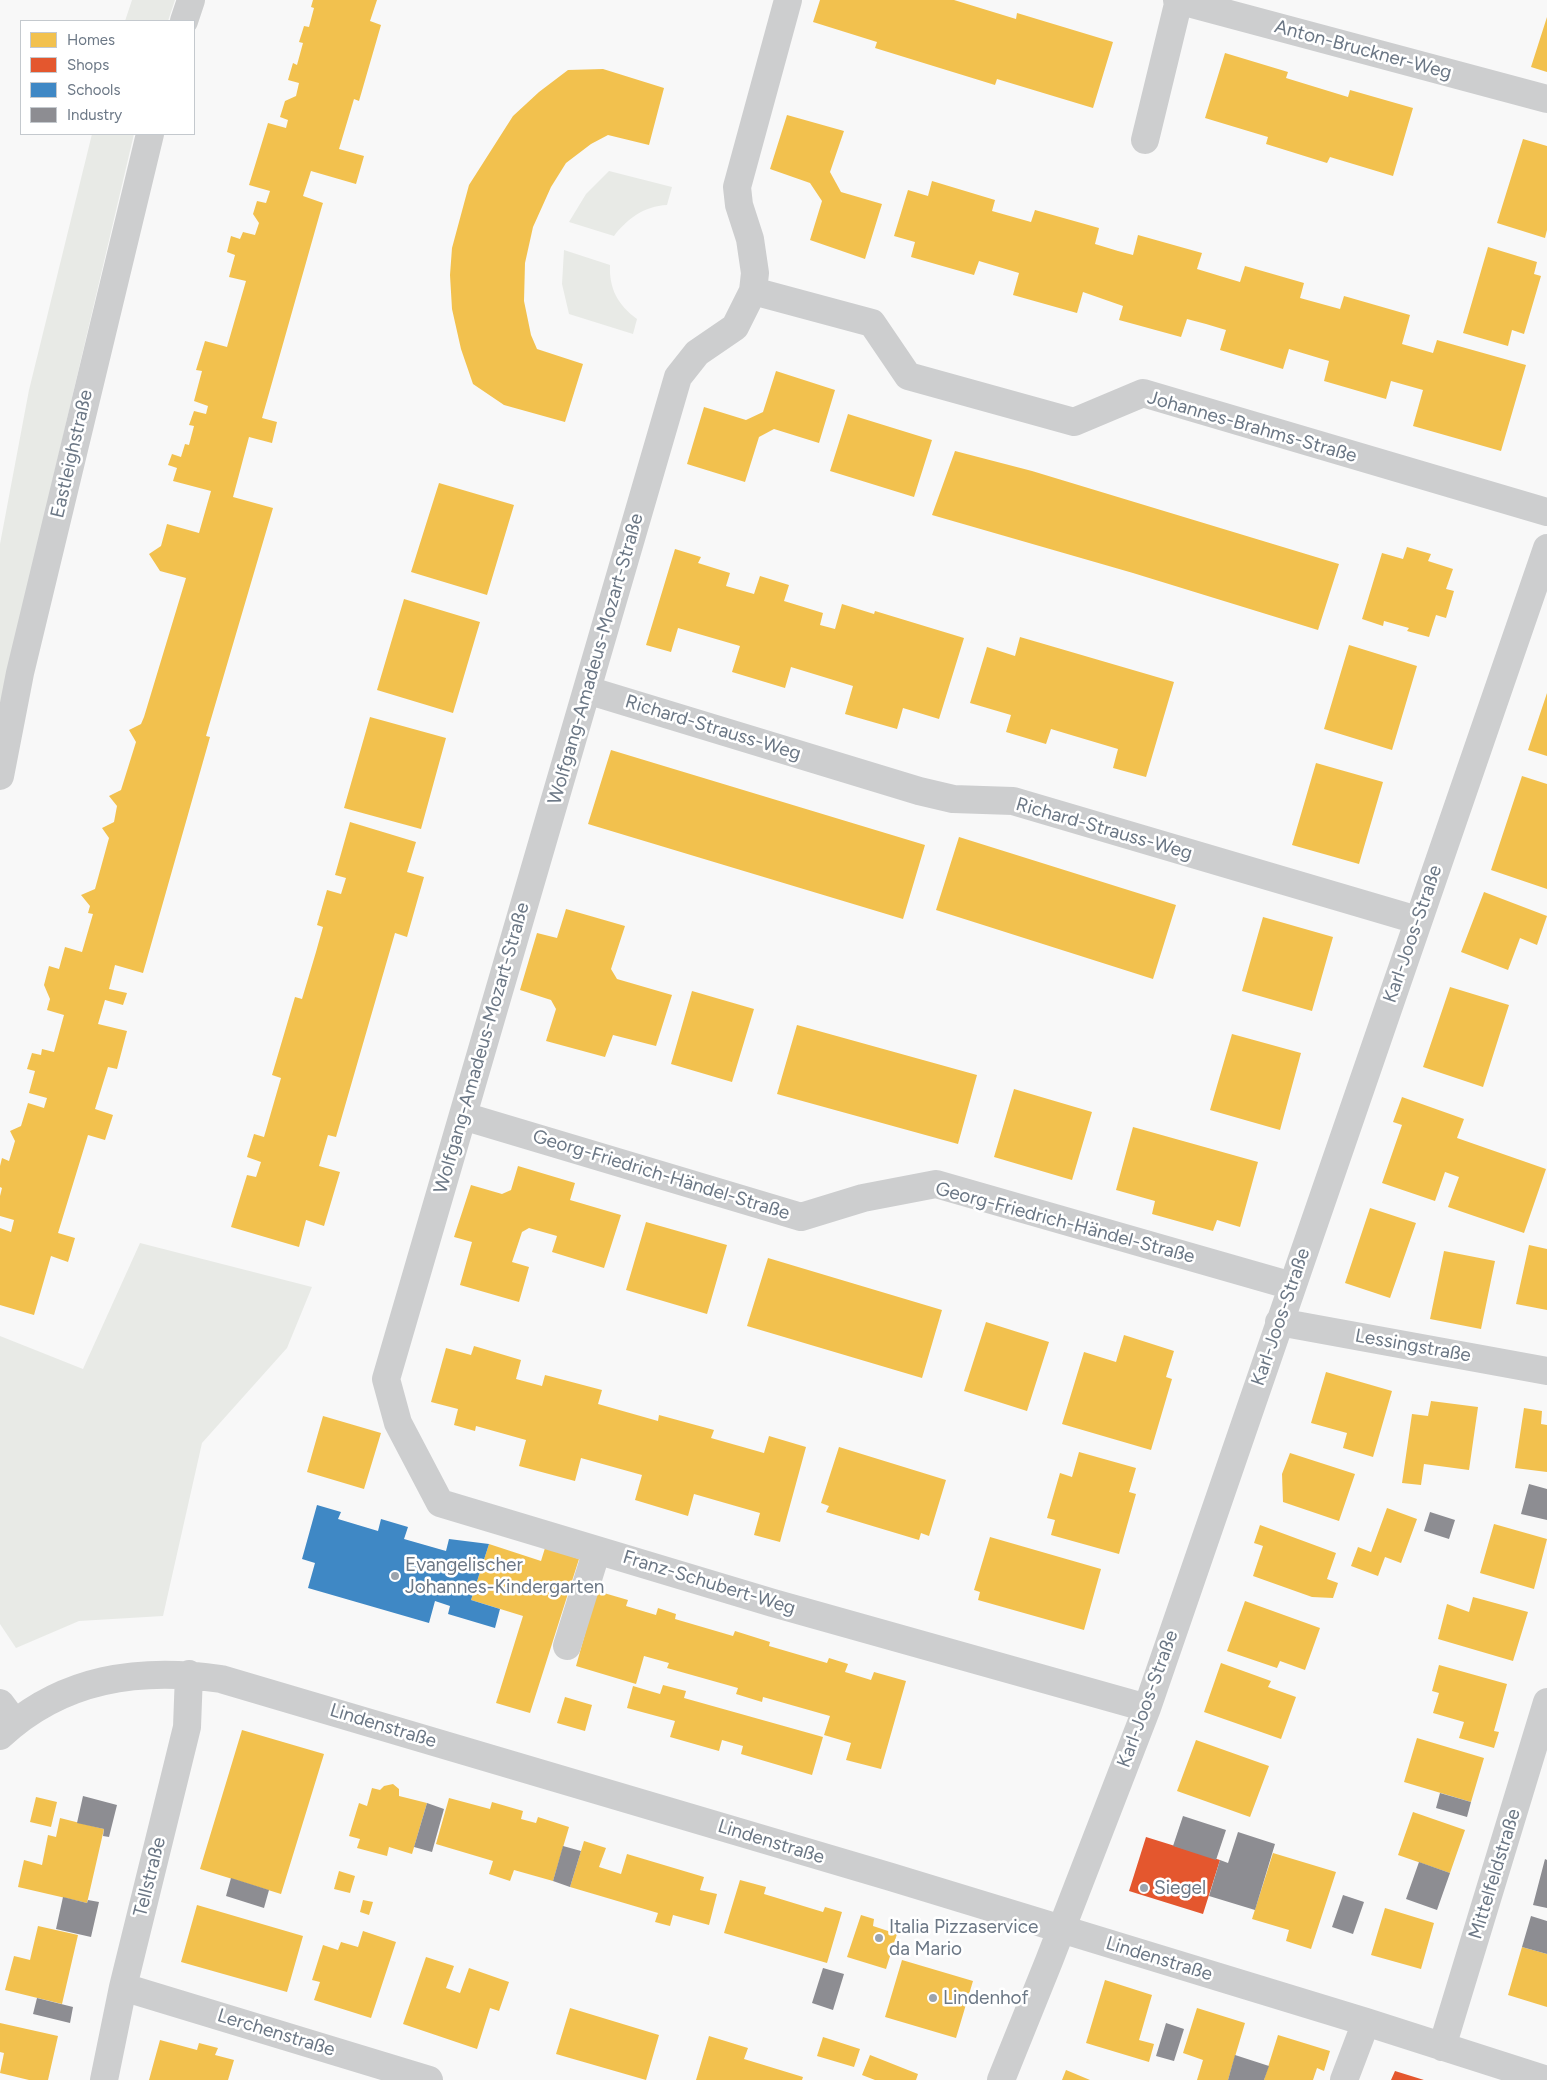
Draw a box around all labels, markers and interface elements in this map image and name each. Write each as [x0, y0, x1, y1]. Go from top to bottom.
street label: Anton-Bruckner-Weg [1272, 15, 1454, 85]
legend [20, 20, 195, 135]
text: Homes [67, 31, 115, 49]
text: Shops [67, 56, 109, 74]
text: Schools [67, 81, 120, 99]
text: Industry [67, 106, 122, 124]
street label: Johannes-Brahms-Straße [1145, 386, 1359, 468]
street label: Eastleighstraße [46, 388, 98, 520]
street label: Wolfgang-Amadeus-Mozart-Straße [543, 511, 649, 807]
street label: Richard-Strauss-Weg [622, 690, 804, 766]
street label: Richard-Strauss-Weg [1013, 793, 1195, 865]
street label: Karl-Joos-Straße [1379, 862, 1447, 1006]
street label: Wolfgang-Amadeus-Mozart-Straße [429, 900, 535, 1196]
street label: Georg-Friedrich-Händel-Straße [530, 1125, 792, 1225]
street label: Georg-Friedrich-Händel-Straße [933, 1177, 1197, 1269]
street label: Karl-Joos-Straße [1247, 1245, 1315, 1389]
street label: Lessingstraße [1353, 1325, 1473, 1367]
street label: Franz-Schubert-Weg [620, 1546, 798, 1620]
place label: Evangelischer Johannes-Kindergarten [405, 1554, 604, 1598]
marker: Evangelischer Johannes-Kindergarten [389, 1570, 401, 1582]
street label: Karl-Joos-Straße [1113, 1627, 1183, 1771]
street label: Lindenstraße [327, 1699, 439, 1753]
street label: Mittelfeldstraße [1464, 1806, 1526, 1942]
street label: Lindenstraße [715, 1815, 827, 1869]
street label: Tellstraße [129, 1835, 171, 1919]
place label: Siegel [1154, 1877, 1206, 1899]
marker: Siegel [1138, 1882, 1150, 1894]
place label: Italia Pizzaservice da Mario [889, 1916, 1038, 1960]
marker: Italia Pizzaservice da Mario [873, 1932, 885, 1944]
street label: Lindenstraße [1103, 1932, 1215, 1986]
place label: Lindenhof [943, 1987, 1029, 2009]
marker: Lindenhof [927, 1992, 939, 2004]
street label: Lerchenstraße [214, 2004, 338, 2062]

